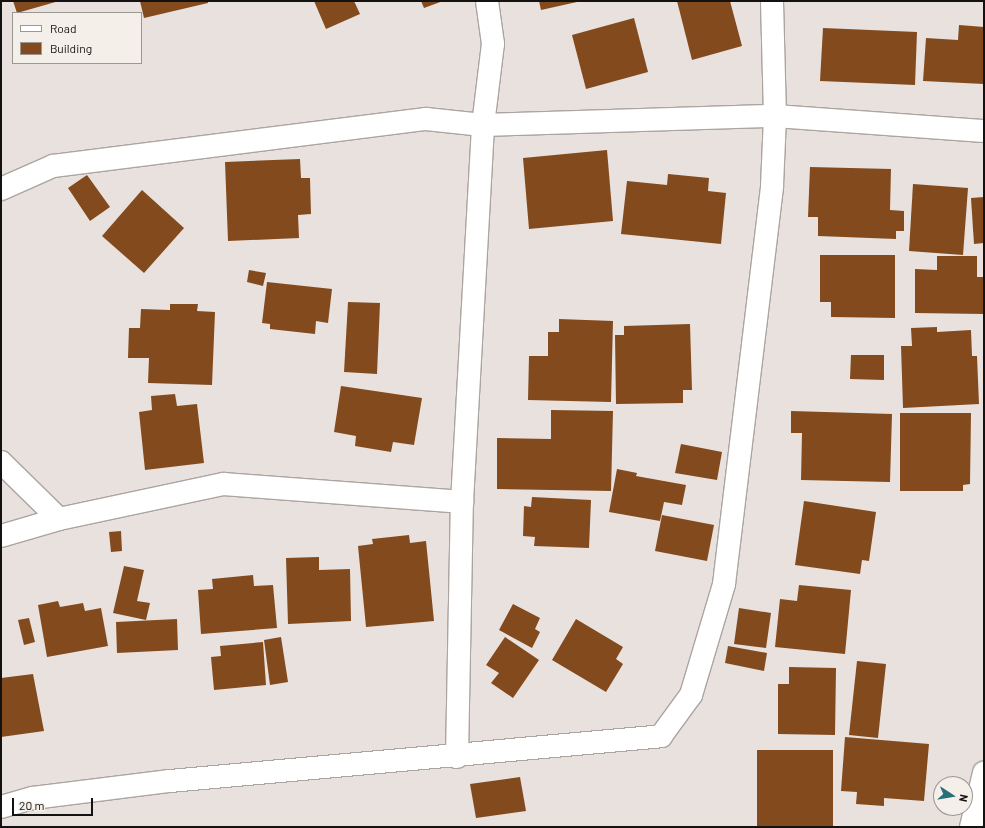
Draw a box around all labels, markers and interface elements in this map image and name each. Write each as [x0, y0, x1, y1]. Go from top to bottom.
legend [12, 12, 142, 64]
text: Road [50, 21, 77, 35]
text: Building [50, 41, 92, 55]
north arrow [933, 776, 973, 816]
scale bar [14, 790, 95, 816]
text: N [957, 793, 971, 803]
text: 20 m [19, 798, 45, 812]

